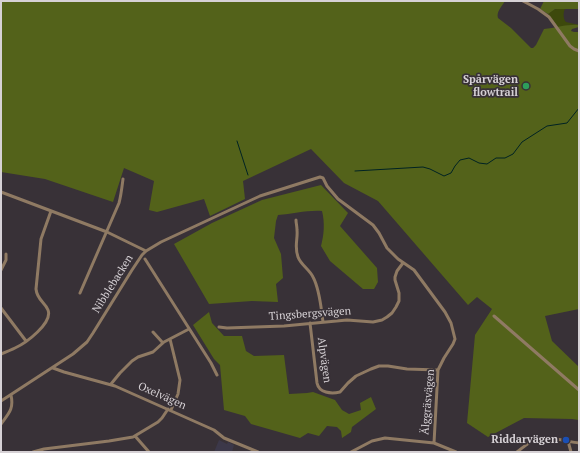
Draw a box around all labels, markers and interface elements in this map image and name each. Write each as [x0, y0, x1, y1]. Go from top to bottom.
place label: Spårvägen flowtrail [463, 73, 518, 99]
marker: Spårvägen flowtrail [521, 81, 531, 91]
street label: Nibblebacken [90, 252, 136, 316]
street label: Tingsbergsvägen [268, 305, 352, 323]
street label: Alpvägen [314, 336, 334, 384]
street label: Älggräsvägen [419, 369, 437, 435]
street label: Oxelvägen [136, 380, 188, 412]
place label: Riddarvägen [491, 433, 558, 447]
marker: Riddarvägen [561, 435, 571, 445]

